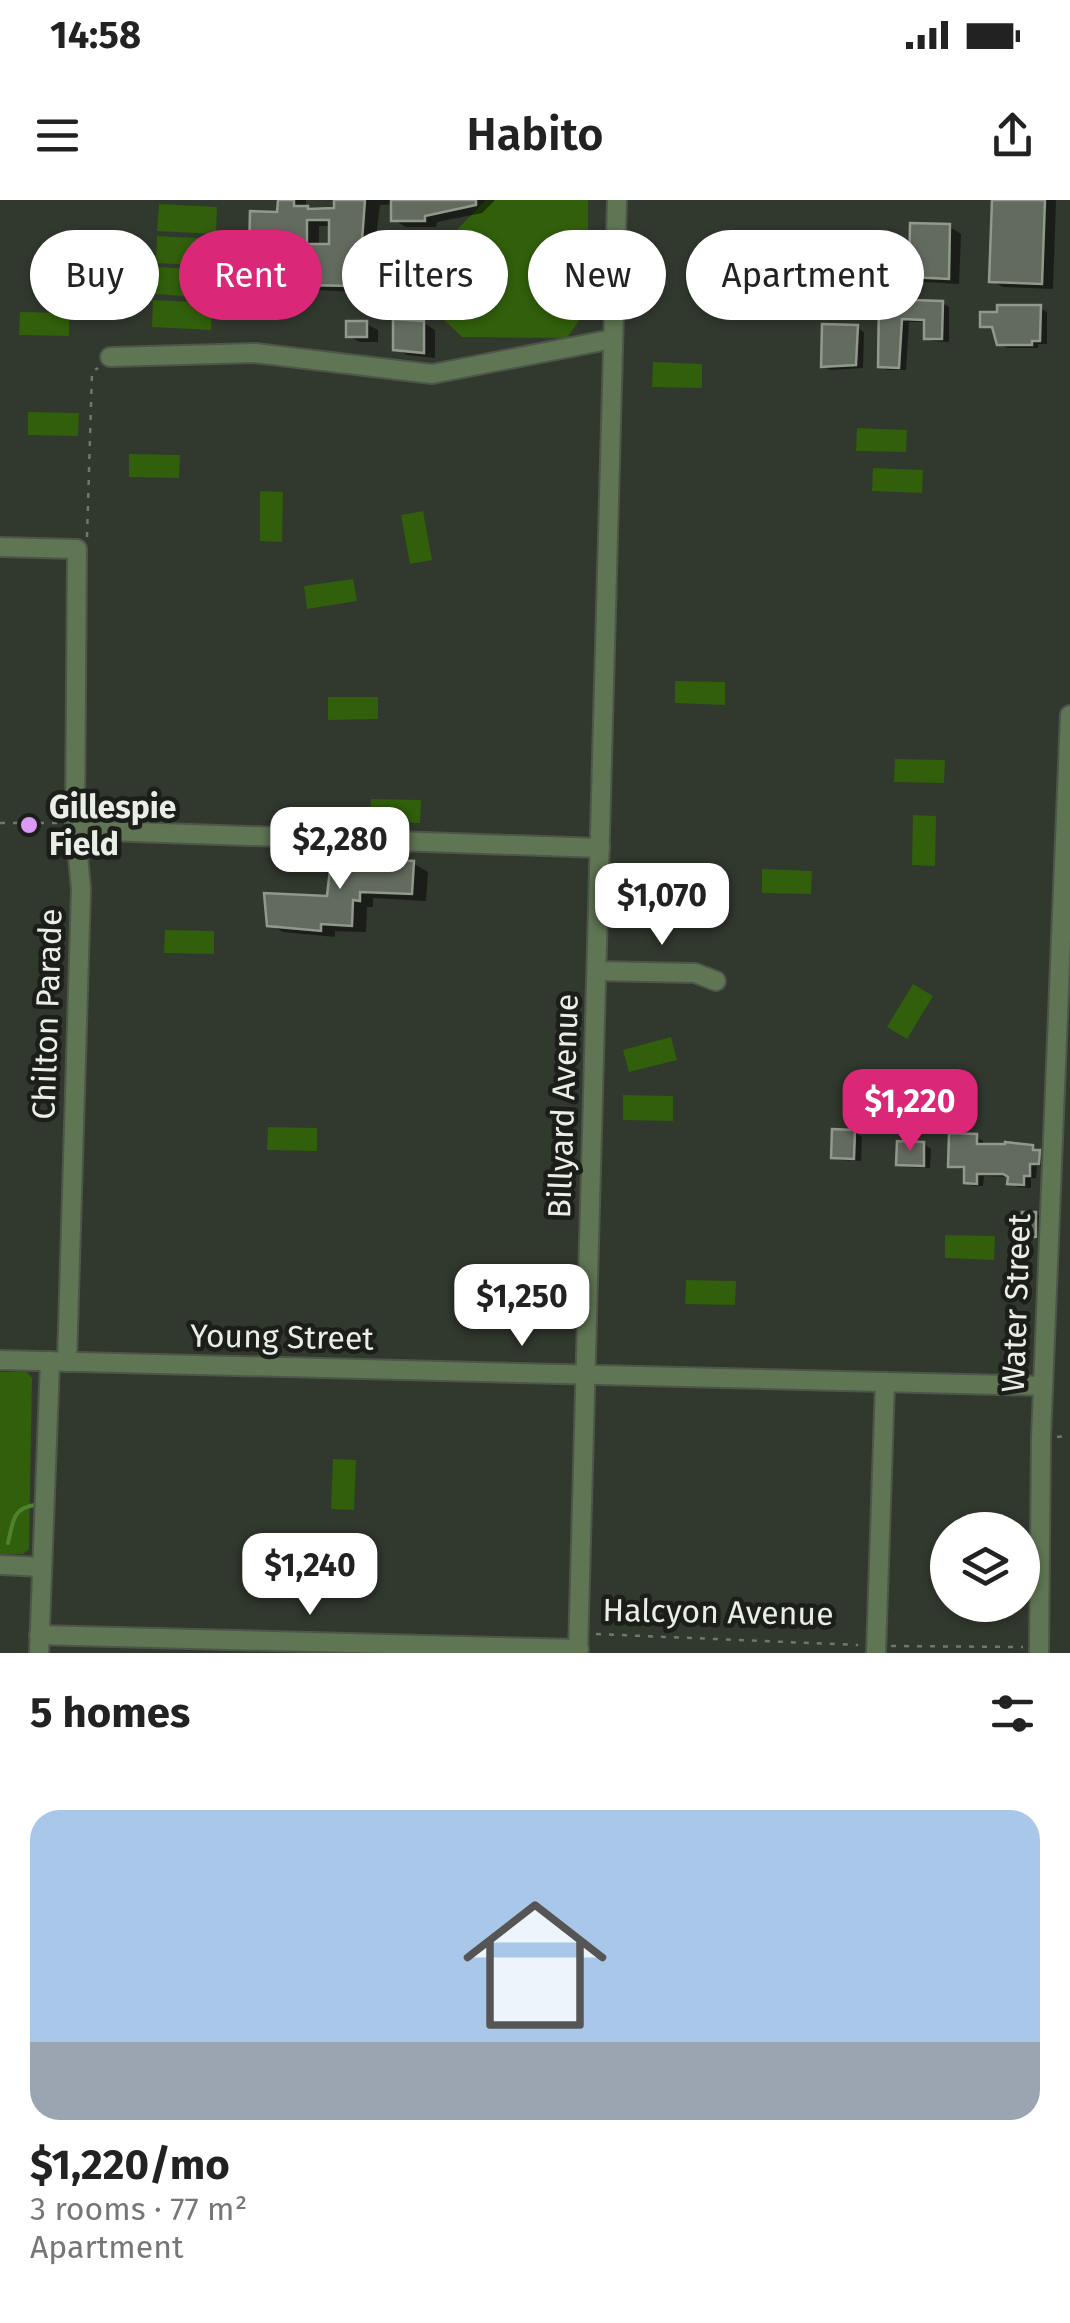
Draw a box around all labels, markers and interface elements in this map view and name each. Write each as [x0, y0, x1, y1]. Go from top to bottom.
text: 14:58 [50, 12, 141, 58]
icon: menu [30, 108, 85, 163]
text: Habito [467, 108, 603, 162]
icon: share [985, 108, 1040, 163]
chip: Buy [30, 230, 159, 320]
chip: Rent [179, 230, 322, 320]
chip: Filters [342, 230, 508, 320]
chip: New [528, 230, 666, 320]
chip: Apartment [686, 230, 924, 320]
place label: Gillespie Field [49, 788, 176, 863]
pin: $2,280 [259, 807, 421, 892]
marker: Gillespie Field [18, 814, 40, 836]
text: $2,280 [292, 820, 388, 858]
pin: $1,070 [581, 863, 743, 948]
text: $1,070 [617, 876, 707, 914]
street label: Chilton Parade [24, 908, 70, 1120]
street label: Billyard Avenue [540, 993, 586, 1219]
pin: $1,220 [829, 1069, 991, 1154]
text: $1,220 [865, 1082, 955, 1120]
street label: Water Street [994, 1212, 1038, 1393]
pin: $1,250 [441, 1264, 603, 1349]
text: $1,250 [476, 1277, 568, 1315]
street label: Young Street [190, 1316, 375, 1358]
map controls [930, 1512, 1040, 1622]
button: layers [930, 1512, 1040, 1622]
pin: $1,240 [229, 1533, 391, 1618]
text: $1,240 [264, 1546, 356, 1584]
street label: Halcyon Avenue [602, 1591, 834, 1633]
icon: filters [985, 1686, 1040, 1741]
text: 5 homes [30, 1688, 190, 1738]
icon: home [445, 1875, 625, 2055]
text: $1,220/mo [30, 2140, 230, 2190]
text: 3 rooms · 77 m² [30, 2190, 247, 2228]
text: Apartment [30, 2228, 184, 2266]

